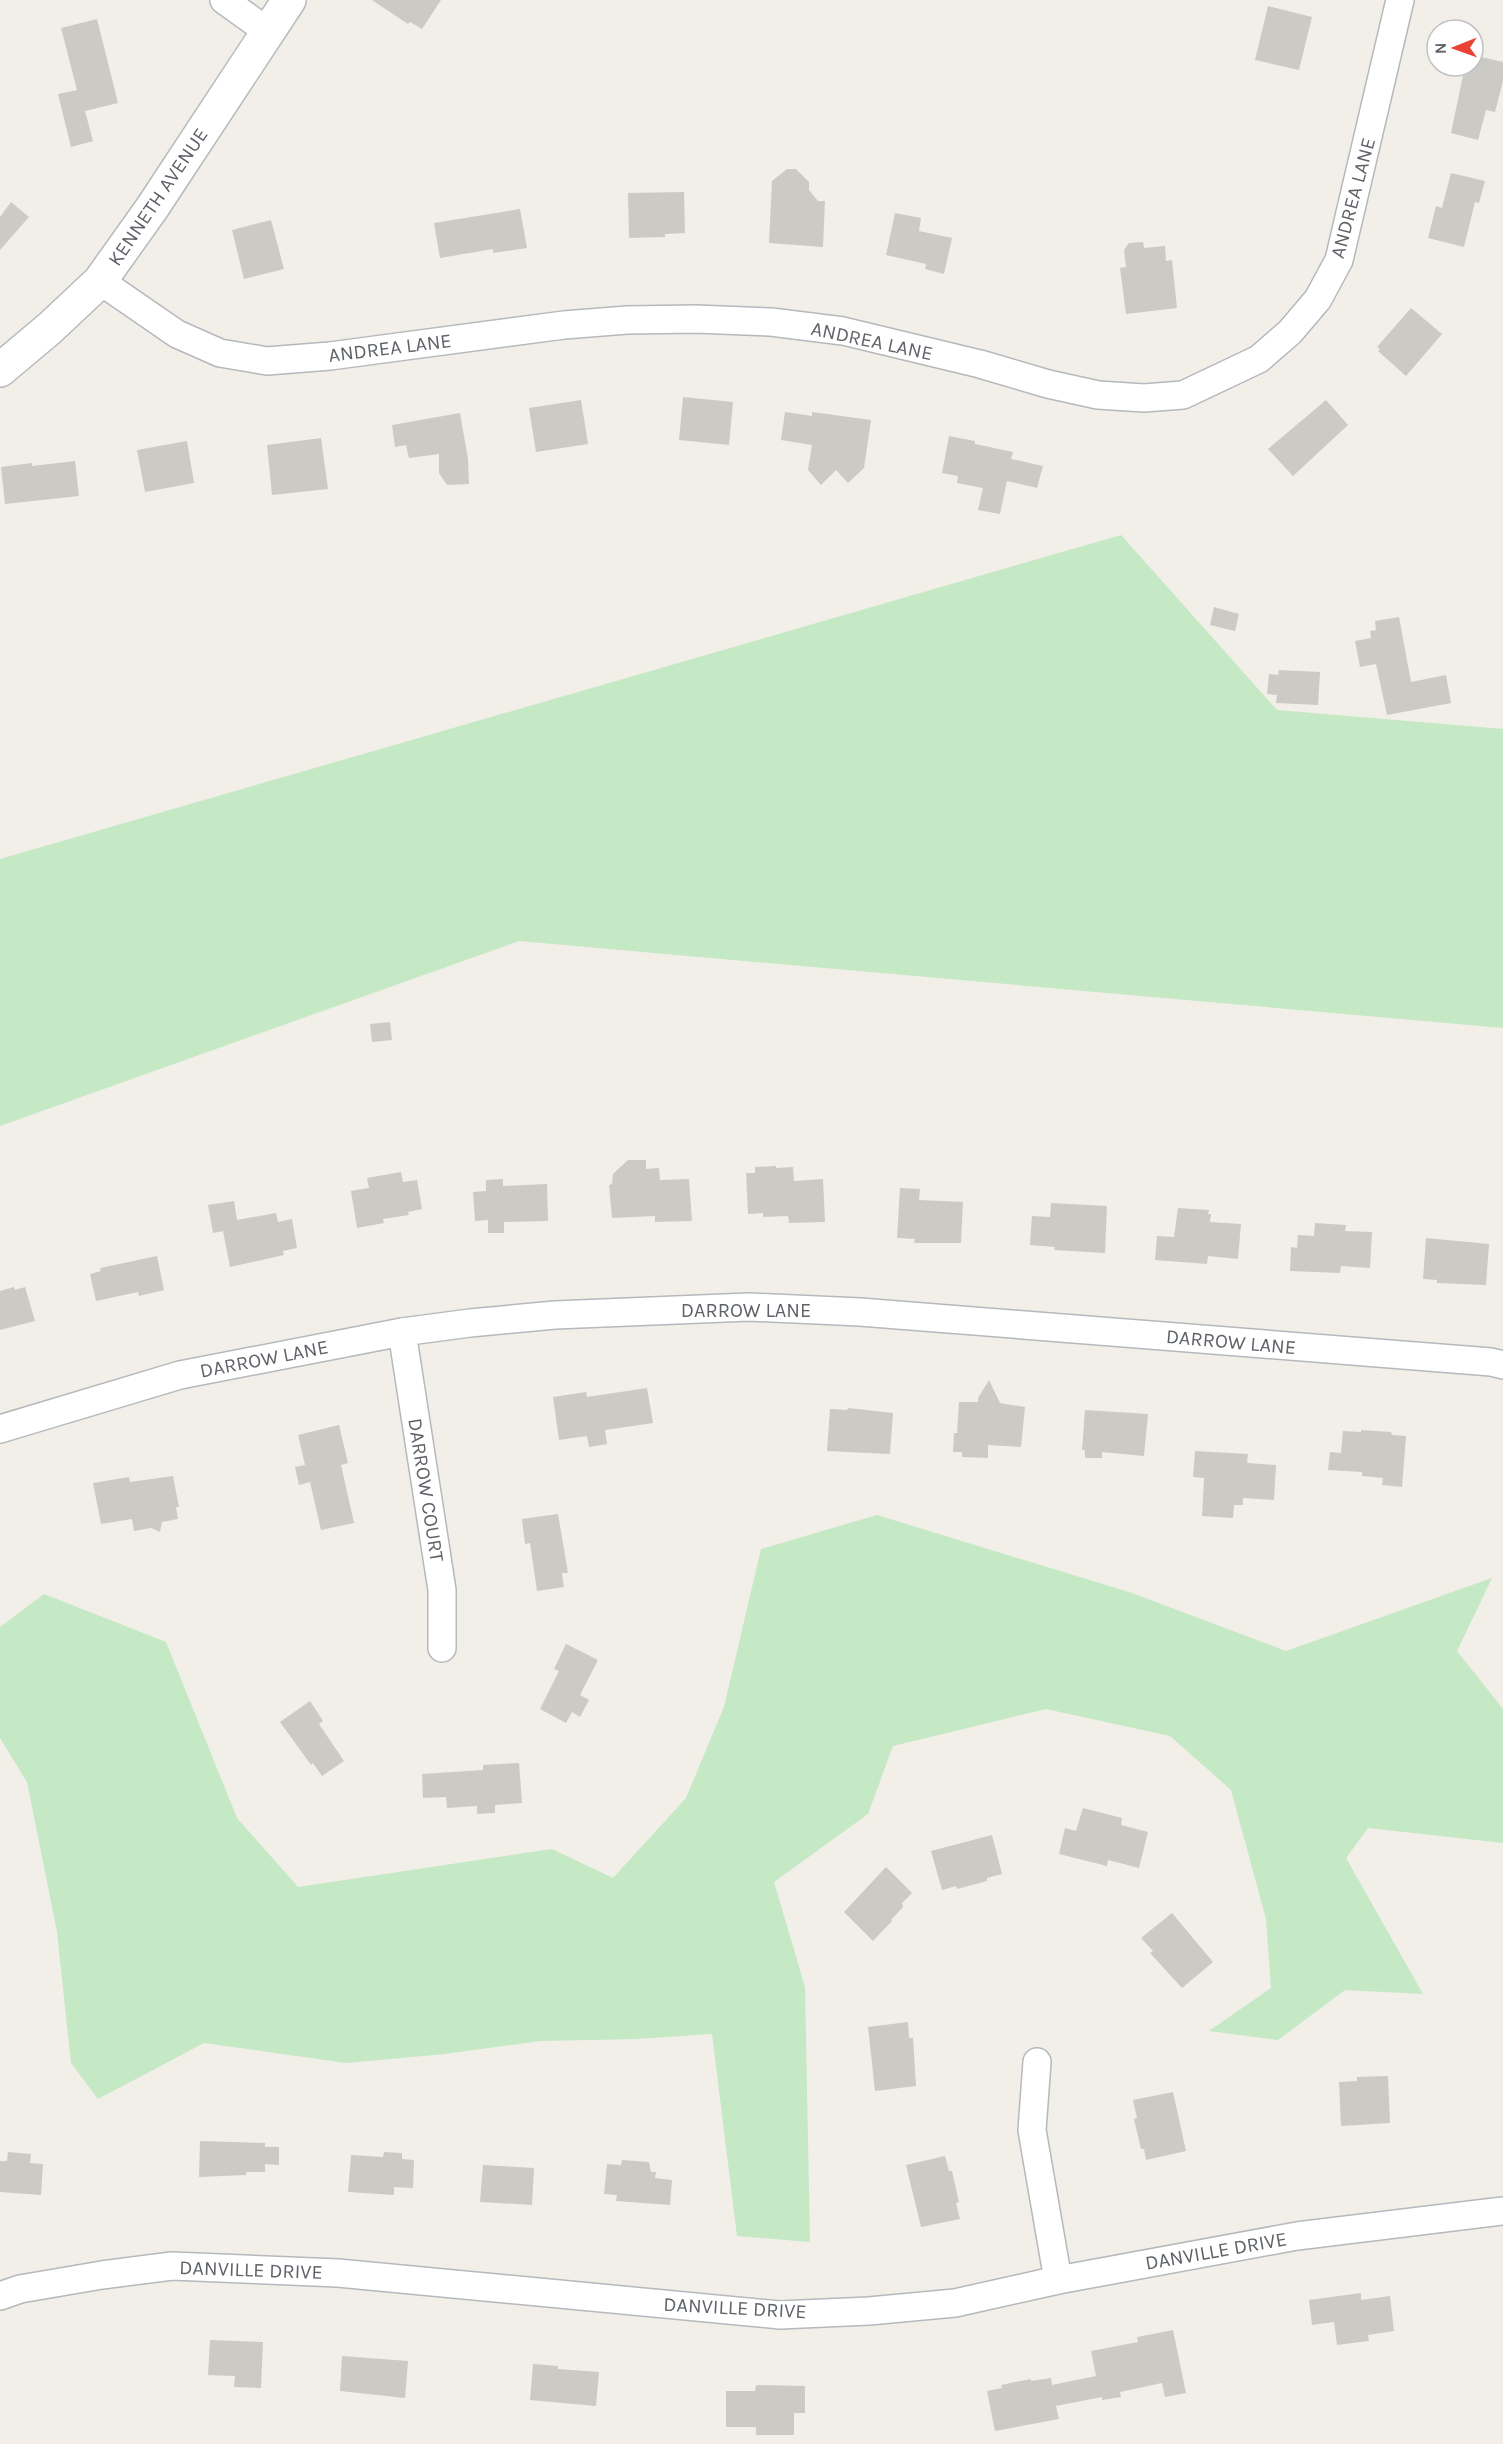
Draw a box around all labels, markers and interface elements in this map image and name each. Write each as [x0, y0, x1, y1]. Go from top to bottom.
north arrow [1425, 18, 1485, 78]
text: N [1431, 42, 1450, 54]
street label: KENNETH AVENUE [103, 124, 213, 270]
street label: ANDREA LANE [1326, 135, 1380, 261]
street label: ANDREA LANE [809, 317, 935, 365]
street label: ANDREA LANE [327, 329, 453, 367]
street label: DARROW LANE [681, 1299, 811, 1322]
street label: DARROW LANE [1165, 1325, 1297, 1359]
street label: DARROW LANE [198, 1335, 330, 1383]
street label: DARROW COURT [403, 1416, 449, 1564]
street label: DANVILLE DRIVE [1143, 2227, 1289, 2275]
street label: DANVILLE DRIVE [179, 2256, 323, 2284]
street label: DANVILLE DRIVE [663, 2293, 807, 2323]

